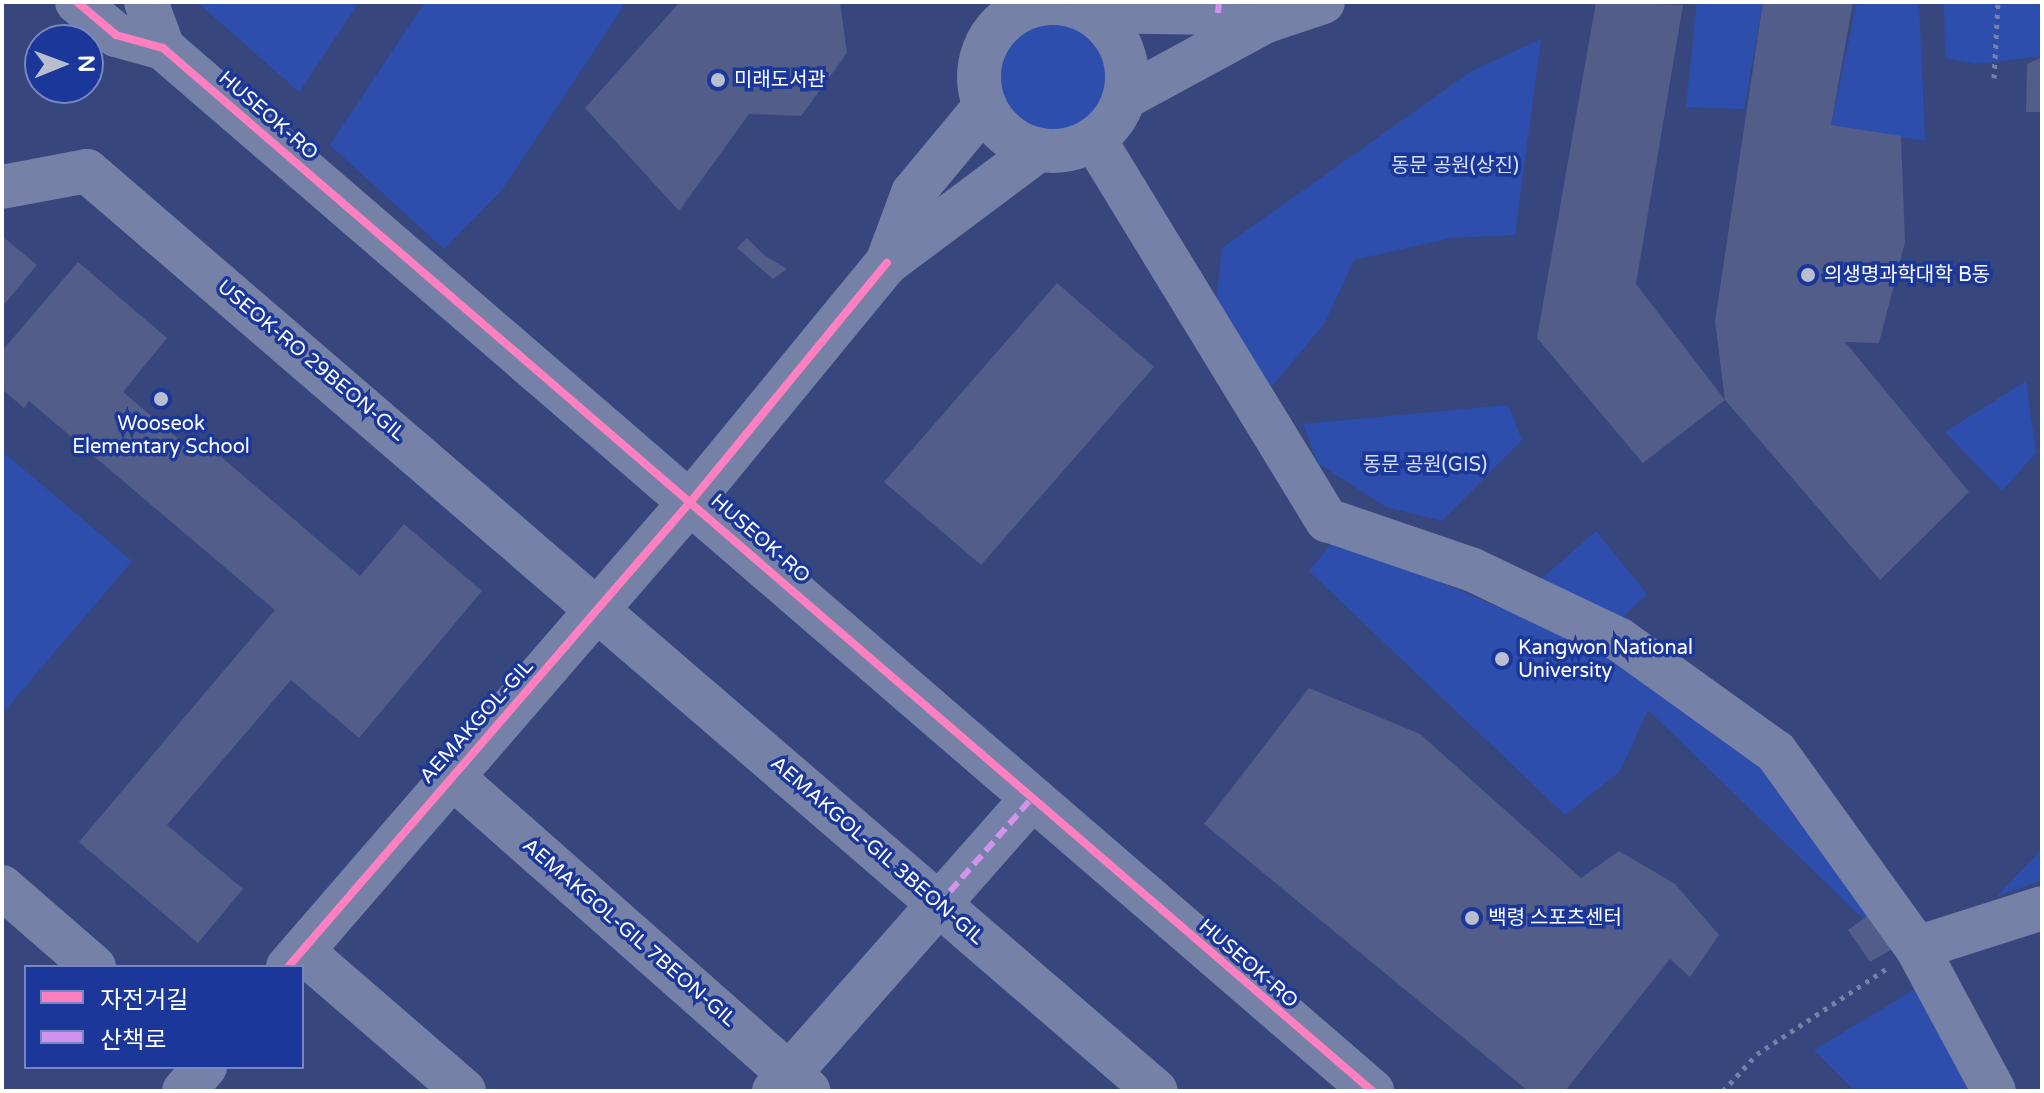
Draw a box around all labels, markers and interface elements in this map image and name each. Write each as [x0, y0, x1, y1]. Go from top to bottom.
north arrow [24, 24, 104, 104]
text: N [73, 55, 99, 73]
street label: HUSEOK-RO [214, 66, 322, 166]
place label: 미래도서관 [734, 68, 826, 92]
marker: 미래도서관 [709, 71, 727, 89]
park label: 동문 공원(상진) [1391, 154, 1519, 178]
place label: 의생명과학대학 B동 [1824, 263, 1990, 287]
marker: 의생명과학대학 B동 [1799, 266, 1817, 284]
street label: USEOK-RO 29BEON-GIL [212, 275, 410, 447]
marker: Wooseok Elementary School [152, 390, 170, 408]
place label: Wooseok Elementary School [72, 412, 250, 459]
park label: 동문 공원(GIS) [1363, 453, 1487, 477]
street label: HUSEOK-RO [706, 489, 814, 589]
place label: Kangwon National University [1518, 636, 1693, 683]
marker: Kangwon National University [1493, 650, 1511, 668]
street label: AEMAKGOL-GIL [415, 655, 539, 789]
street label: AEMAKGOL-GIL 3BEON-GIL [765, 752, 989, 950]
street label: AEMAKGOL-GIL 7BEON-GIL [517, 834, 741, 1032]
place label: 백령 스포츠센터 [1488, 906, 1622, 930]
marker: 백령 스포츠센터 [1463, 909, 1481, 927]
street label: HUSEOK-RO [1194, 914, 1302, 1014]
legend [24, 965, 304, 1069]
text: 자전거길 [100, 986, 188, 1015]
text: 산책로 [100, 1026, 166, 1055]

